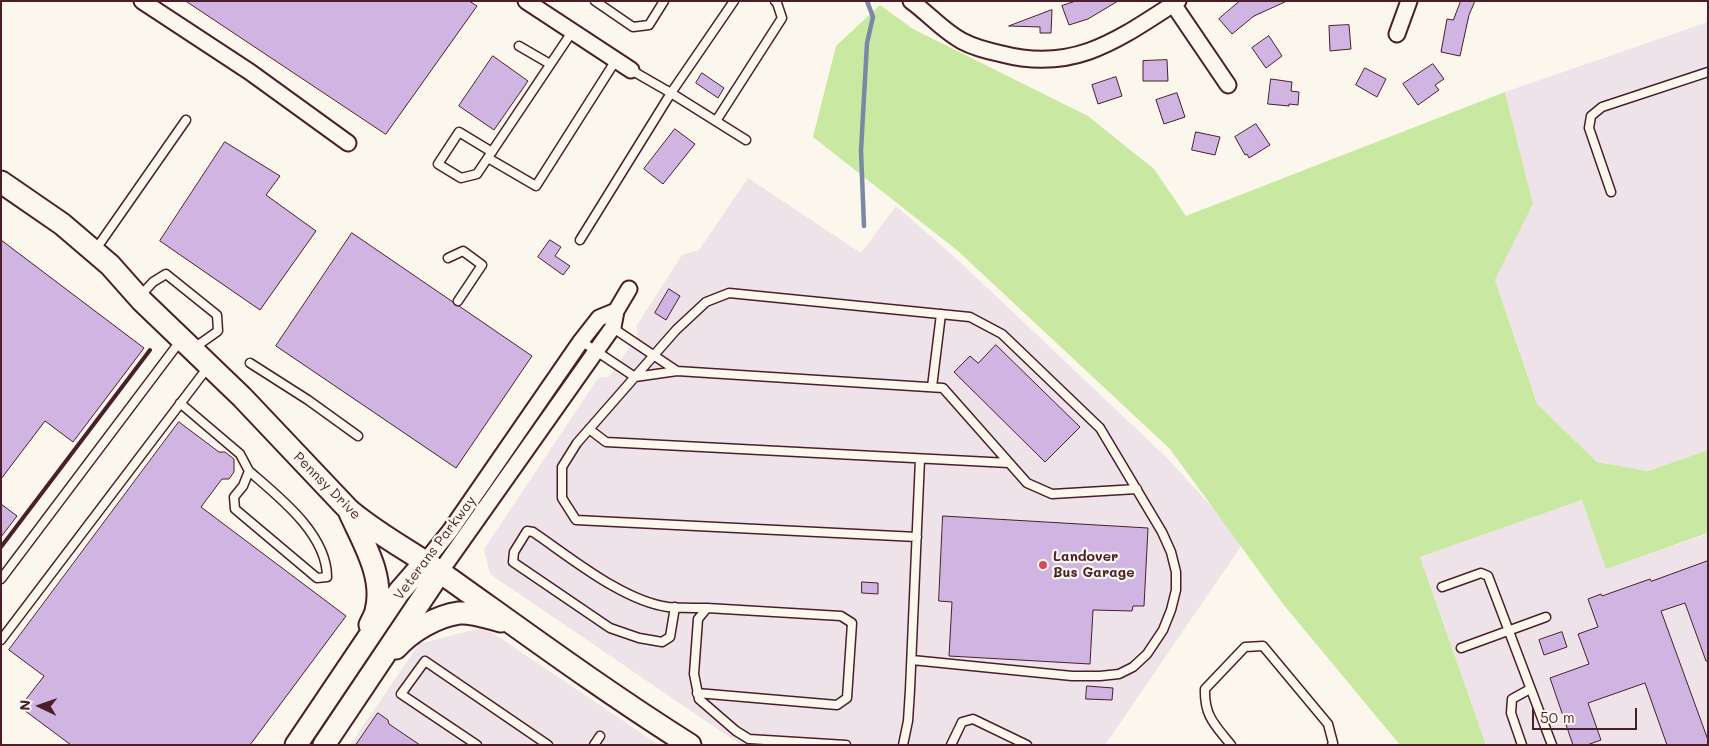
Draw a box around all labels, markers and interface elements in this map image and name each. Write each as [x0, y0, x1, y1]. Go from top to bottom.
street label: Pennsy Drive [290, 449, 364, 523]
street label: Veterans Parkway [390, 493, 480, 603]
place label: Landover Bus Garage [1053, 549, 1135, 582]
marker: Landover Bus Garage [1037, 559, 1049, 571]
north arrow [15, 681, 65, 731]
scale bar [1534, 698, 1639, 730]
text: N [15, 699, 34, 711]
text: 50 m [1540, 707, 1575, 727]

